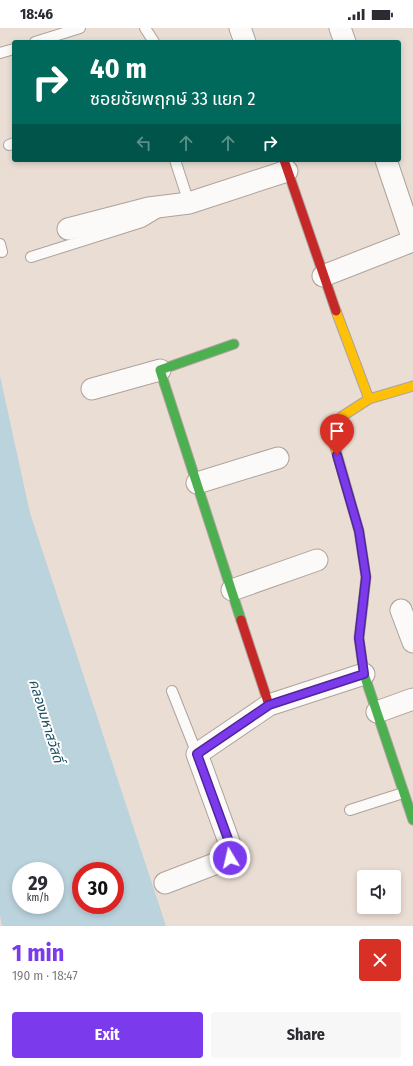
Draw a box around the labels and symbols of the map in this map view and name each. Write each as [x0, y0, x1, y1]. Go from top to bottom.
pin [320, 414, 354, 455]
water label: คลองมหาสวัสดิ์ [25, 677, 68, 769]
position arrow [209, 837, 251, 879]
speed limit sign: 30 [72, 862, 124, 914]

